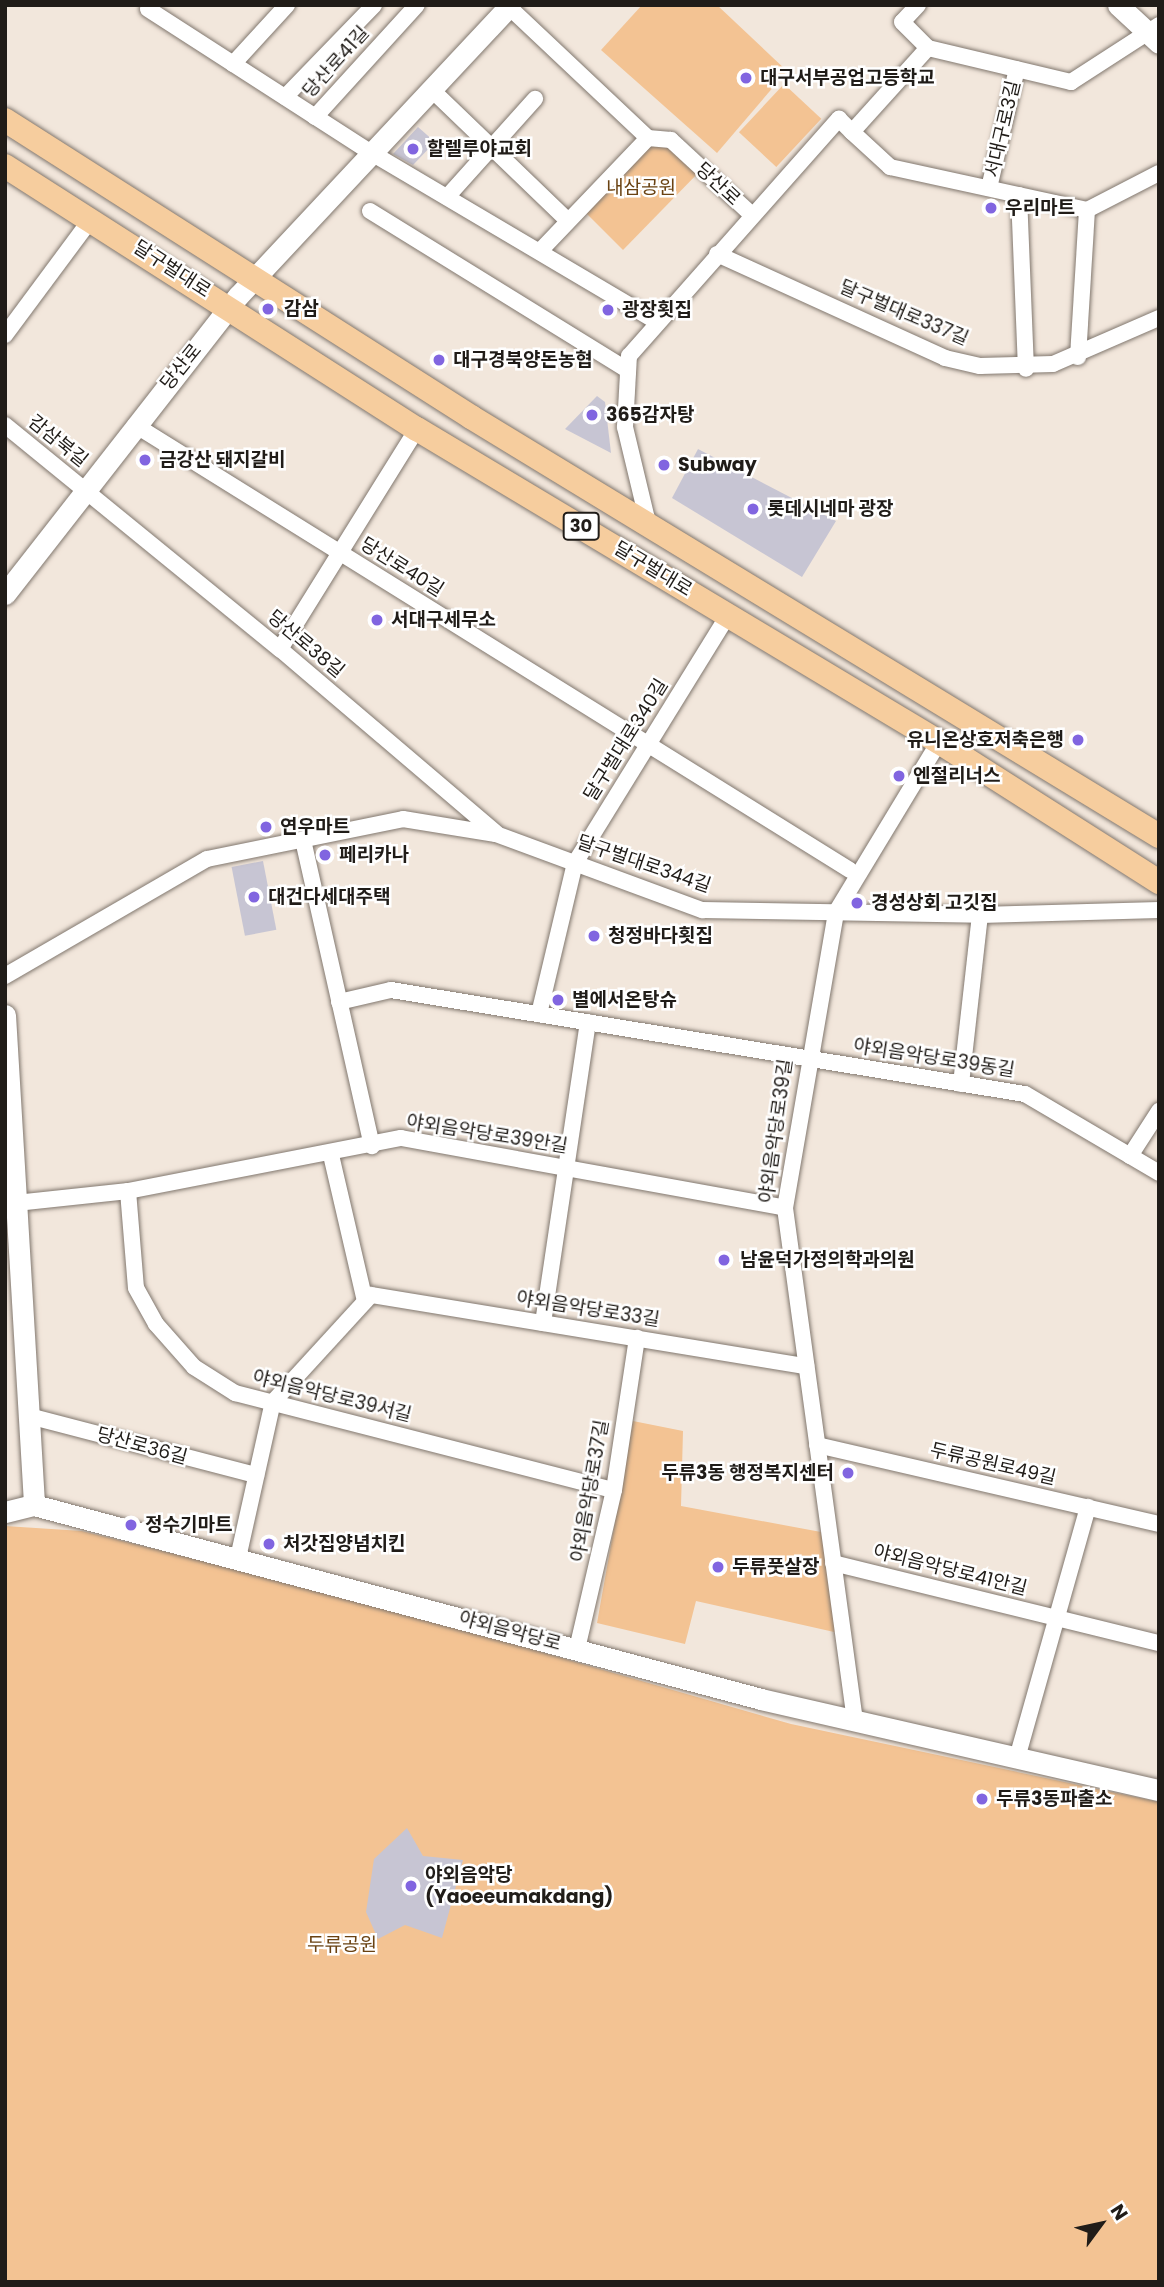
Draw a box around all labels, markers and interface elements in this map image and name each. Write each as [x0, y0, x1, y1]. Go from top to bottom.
street label: 당산로41길 [298, 22, 374, 102]
place label: 대구서부공업고등학교 [760, 67, 935, 89]
marker: 대구서부공업고등학교 [738, 70, 754, 86]
street label: 서대구로3길 [981, 78, 1025, 180]
place label: 할렐루야교회 [427, 138, 532, 160]
marker: 할렐루야교회 [405, 141, 421, 157]
street label: 당산로 [691, 158, 745, 210]
park label: 내삼공원 [606, 177, 676, 199]
place label: 우리마트 [1005, 197, 1075, 219]
marker: 우리마트 [983, 200, 999, 216]
street label: 달구벌대로 [129, 236, 215, 302]
street label: 달구벌대로337길 [836, 276, 972, 350]
place label: 감삼 [284, 298, 319, 320]
marker: 감삼 [258, 299, 278, 319]
place label: 광장횟집 [622, 299, 692, 321]
marker: 광장횟집 [600, 302, 616, 318]
street label: 당산로 [156, 339, 206, 395]
place label: 대구경북양돈농협 [453, 349, 593, 371]
marker: 대구경북양돈농협 [431, 352, 447, 368]
place label: 365감자탕 [606, 404, 694, 426]
marker: 365감자탕 [584, 407, 600, 423]
street label: 감삼북길 [24, 410, 92, 472]
place label: 금강산 돼지갈비 [159, 449, 285, 471]
marker: 금강산 돼지갈비 [137, 452, 153, 468]
place label: Subway [678, 454, 757, 476]
marker: Subway [656, 457, 672, 473]
place label: 롯데시네마 광장 [767, 498, 893, 520]
marker: 롯데시네마 광장 [745, 501, 761, 517]
road number: 30 [562, 512, 600, 540]
street label: 당산로40길 [356, 532, 448, 602]
street label: 달구벌대로 [610, 537, 696, 601]
street label: 당산로38길 [263, 605, 349, 683]
place label: 서대구세무소 [391, 609, 496, 631]
marker: 서대구세무소 [369, 612, 385, 628]
street label: 달구벌대로340길 [579, 675, 673, 805]
place label: 유니온상호저축은행 [907, 729, 1064, 751]
marker: 유니온상호저축은행 [1070, 732, 1086, 748]
place label: 엔절리너스 [913, 765, 1000, 787]
marker: 엔절리너스 [891, 768, 907, 784]
place label: 연우마트 [280, 816, 350, 838]
marker: 연우마트 [258, 819, 274, 835]
street label: 달구벌대로344길 [574, 830, 714, 898]
place label: 페리카나 [339, 844, 409, 866]
marker: 페리카나 [317, 847, 333, 863]
place label: 대건다세대주택 [268, 886, 390, 908]
marker: 대건다세대주택 [246, 889, 262, 905]
place label: 경성상회 고깃집 [871, 892, 997, 914]
marker: 경성상회 고깃집 [849, 895, 865, 911]
place label: 청정바다횟집 [608, 925, 713, 947]
marker: 청정바다횟집 [586, 928, 602, 944]
place label: 별에서온탕슈 [572, 989, 677, 1011]
marker: 별에서온탕슈 [550, 992, 566, 1008]
street label: 야외음악당로39동길 [852, 1034, 1016, 1082]
street label: 야외음악당로39길 [755, 1057, 797, 1205]
street label: 야외음악당로39안길 [405, 1110, 569, 1158]
place label: 남윤덕가정의학과의원 [740, 1249, 915, 1271]
marker: 남윤덕가정의학과의원 [714, 1250, 734, 1270]
street label: 야외음악당로33길 [515, 1286, 661, 1332]
street label: 야외음악당로39서길 [250, 1365, 414, 1427]
street label: 야외음악당로37길 [566, 1418, 614, 1564]
street label: 당산로36길 [94, 1423, 190, 1469]
street label: 두류공원로49길 [928, 1438, 1058, 1490]
place label: 두류3동 행정복지센터 [661, 1462, 834, 1484]
marker: 두류3동 행정복지센터 [840, 1465, 856, 1481]
place label: 정수기마트 [145, 1514, 232, 1536]
marker: 정수기마트 [123, 1517, 139, 1533]
place label: 처갓집양념치킨 [283, 1533, 405, 1555]
marker: 처갓집양념치킨 [261, 1536, 277, 1552]
street label: 야외음악당로41안길 [871, 1540, 1029, 1600]
place label: 두류풋살장 [732, 1556, 819, 1578]
marker: 두류풋살장 [710, 1559, 726, 1575]
street label: 야외음악당로 [456, 1606, 564, 1656]
place label: 두류3동파출소 [996, 1788, 1112, 1810]
marker: 두류3동파출소 [974, 1791, 990, 1807]
place label: 야외음악당 (Yaoeeumakdang) [425, 1864, 613, 1908]
marker: 야외음악당 (Yaoeeumakdang) [403, 1878, 419, 1894]
park label: 두류공원 [307, 1934, 377, 1956]
north arrow [1066, 2189, 1136, 2259]
text: N [1104, 2199, 1134, 2226]

